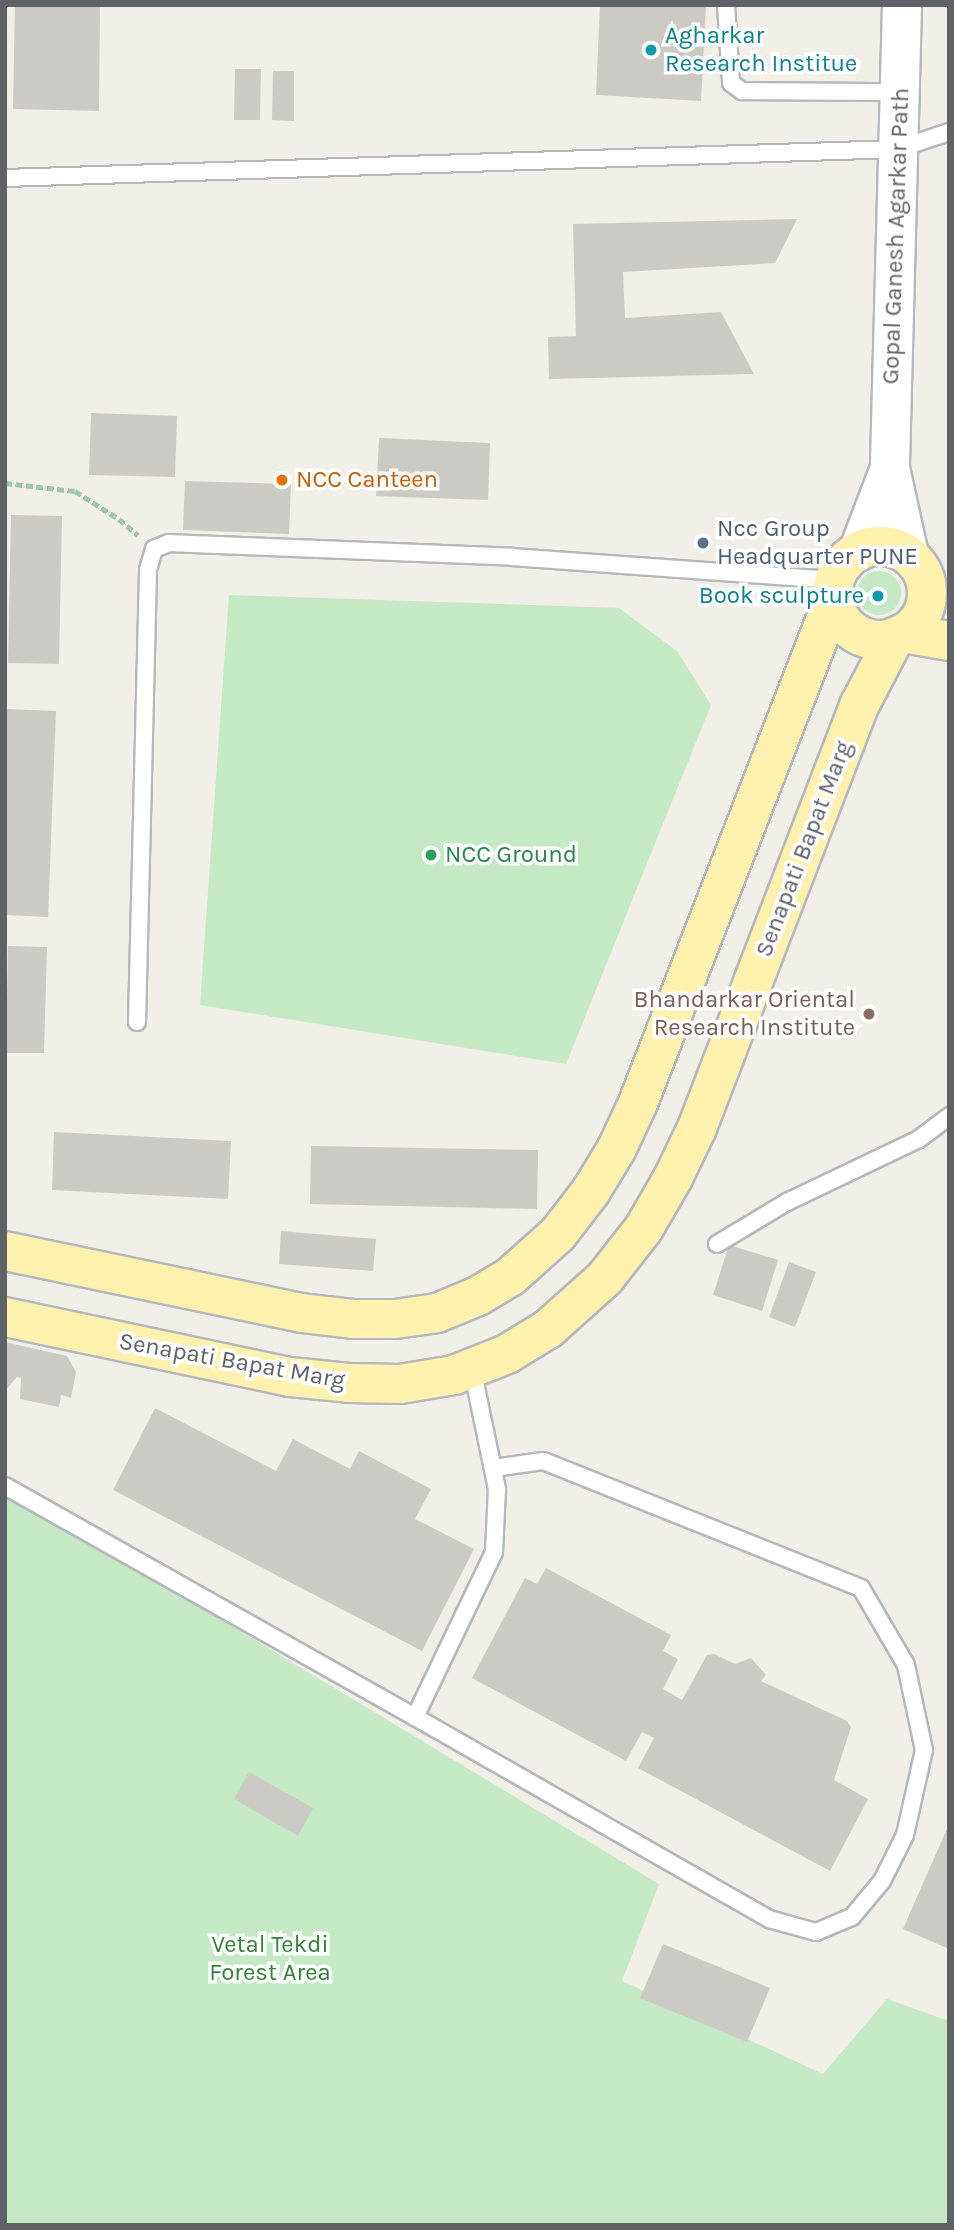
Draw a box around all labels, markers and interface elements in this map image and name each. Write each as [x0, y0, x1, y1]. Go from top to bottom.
place label: Agharkar Research Institue [665, 22, 857, 78]
marker: Agharkar Research Institue [643, 42, 659, 58]
street label: Gopal Ganesh Agarkar Path [876, 87, 916, 385]
place label: NCC Canteen [296, 466, 438, 494]
marker: NCC Canteen [274, 472, 290, 488]
place label: Ncc Group Headquarter PUNE [717, 515, 918, 571]
marker: Ncc Group Headquarter PUNE [695, 535, 711, 551]
place label: Book sculpture [699, 582, 864, 610]
marker: Book sculpture [870, 588, 886, 604]
street label: Senapati Bapat Marg [750, 737, 858, 961]
place label: NCC Ground [445, 841, 577, 869]
marker: NCC Ground [423, 847, 439, 863]
place label: Bhandarkar Oriental Research Institute [634, 986, 855, 1042]
marker: Bhandarkar Oriental Research Institute [861, 1006, 877, 1022]
street label: Senapati Bapat Marg [117, 1327, 347, 1395]
park label: Vetal Tekdi Forest Area [209, 1931, 331, 1987]

